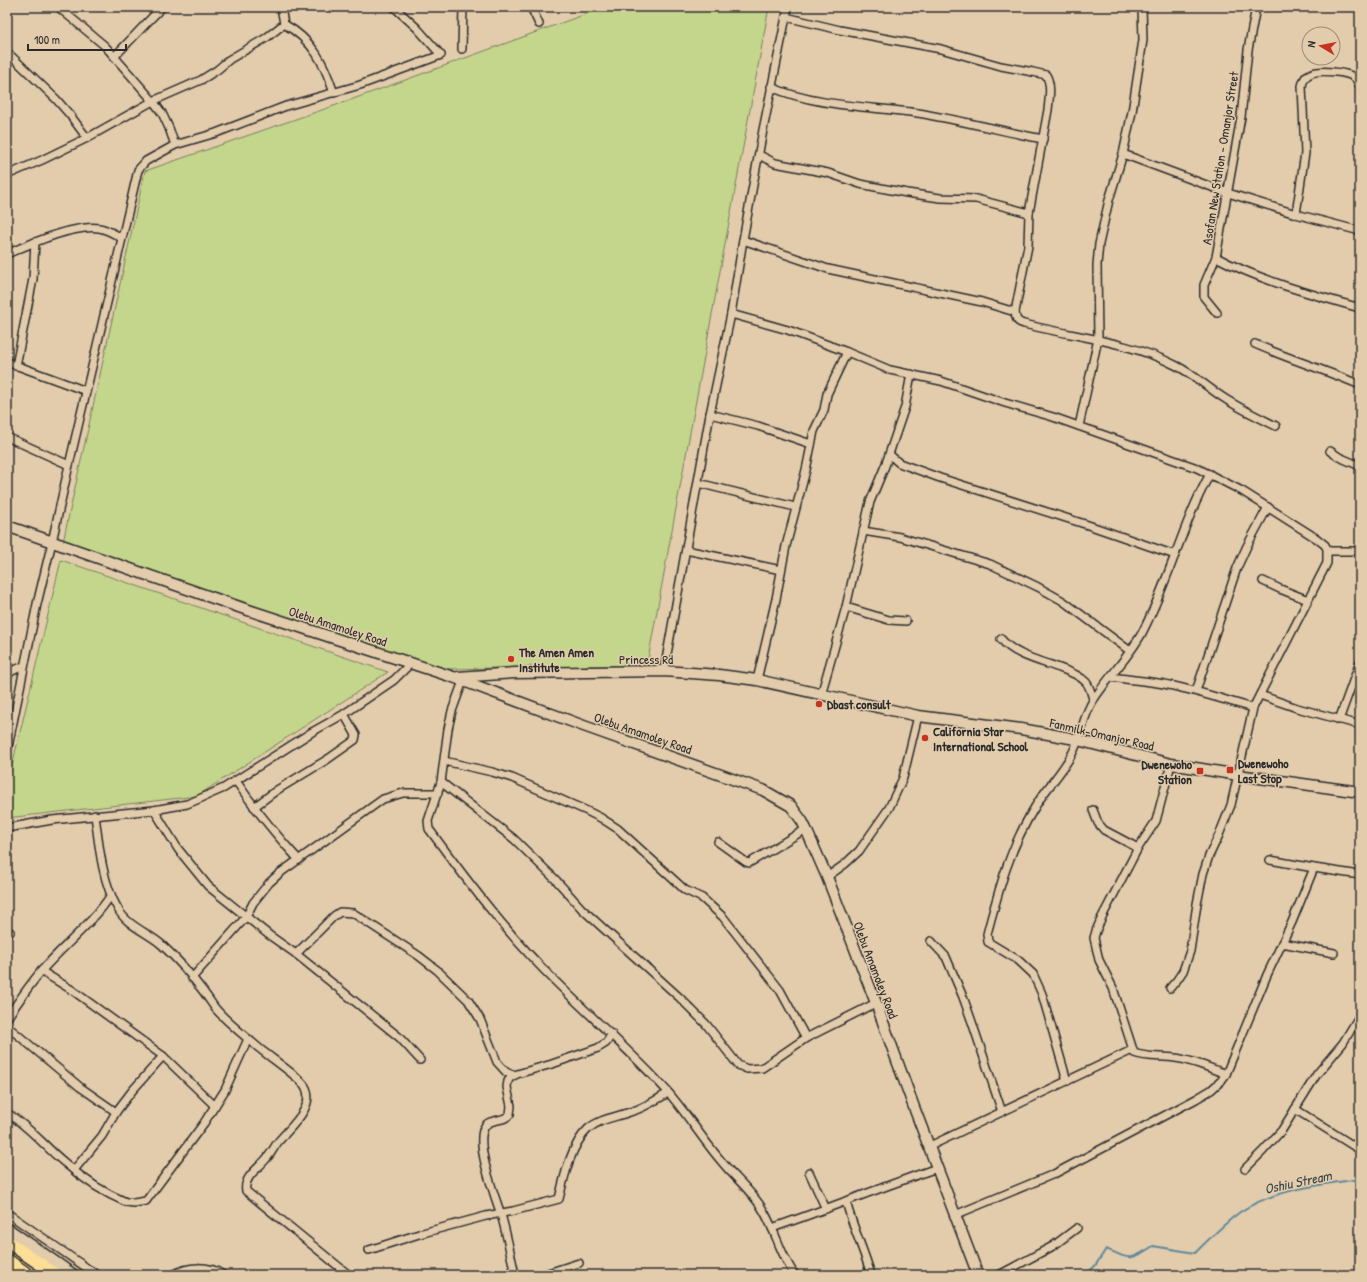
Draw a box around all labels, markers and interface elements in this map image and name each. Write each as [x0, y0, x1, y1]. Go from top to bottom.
scale bar [28, 26, 126, 52]
north arrow [1301, 26, 1341, 66]
text: 100 m [34, 31, 60, 48]
text: N [1304, 40, 1319, 48]
street label: Asofan New Station - Omanjor Street [1197, 70, 1243, 246]
street label: Olebu Amamoley Road [287, 602, 389, 650]
place label: The Amen Amen Institute [518, 643, 594, 676]
street label: Princess Rd [619, 650, 673, 668]
marker: The Amen Amen Institute [506, 654, 516, 664]
place label: Dbast consult [827, 695, 891, 713]
marker: Dbast consult [814, 699, 824, 709]
street label: Olebu Amamoley Road [592, 708, 694, 758]
street label: Fanmilk-Omanjor Road [1047, 713, 1156, 755]
place label: California Star International School [933, 722, 1029, 755]
marker: California Star International School [920, 733, 930, 743]
place label: Dwenewoho Last Stop [1238, 754, 1289, 788]
place label: Dwenewoho Station [1142, 755, 1193, 788]
marker: Dwenewoho Last Stop [1225, 765, 1235, 775]
marker: Dwenewoho Station [1195, 766, 1205, 776]
street label: Olebu Amamoley Road [849, 919, 903, 1021]
water label: Oshiu Stream [1263, 1165, 1334, 1198]

